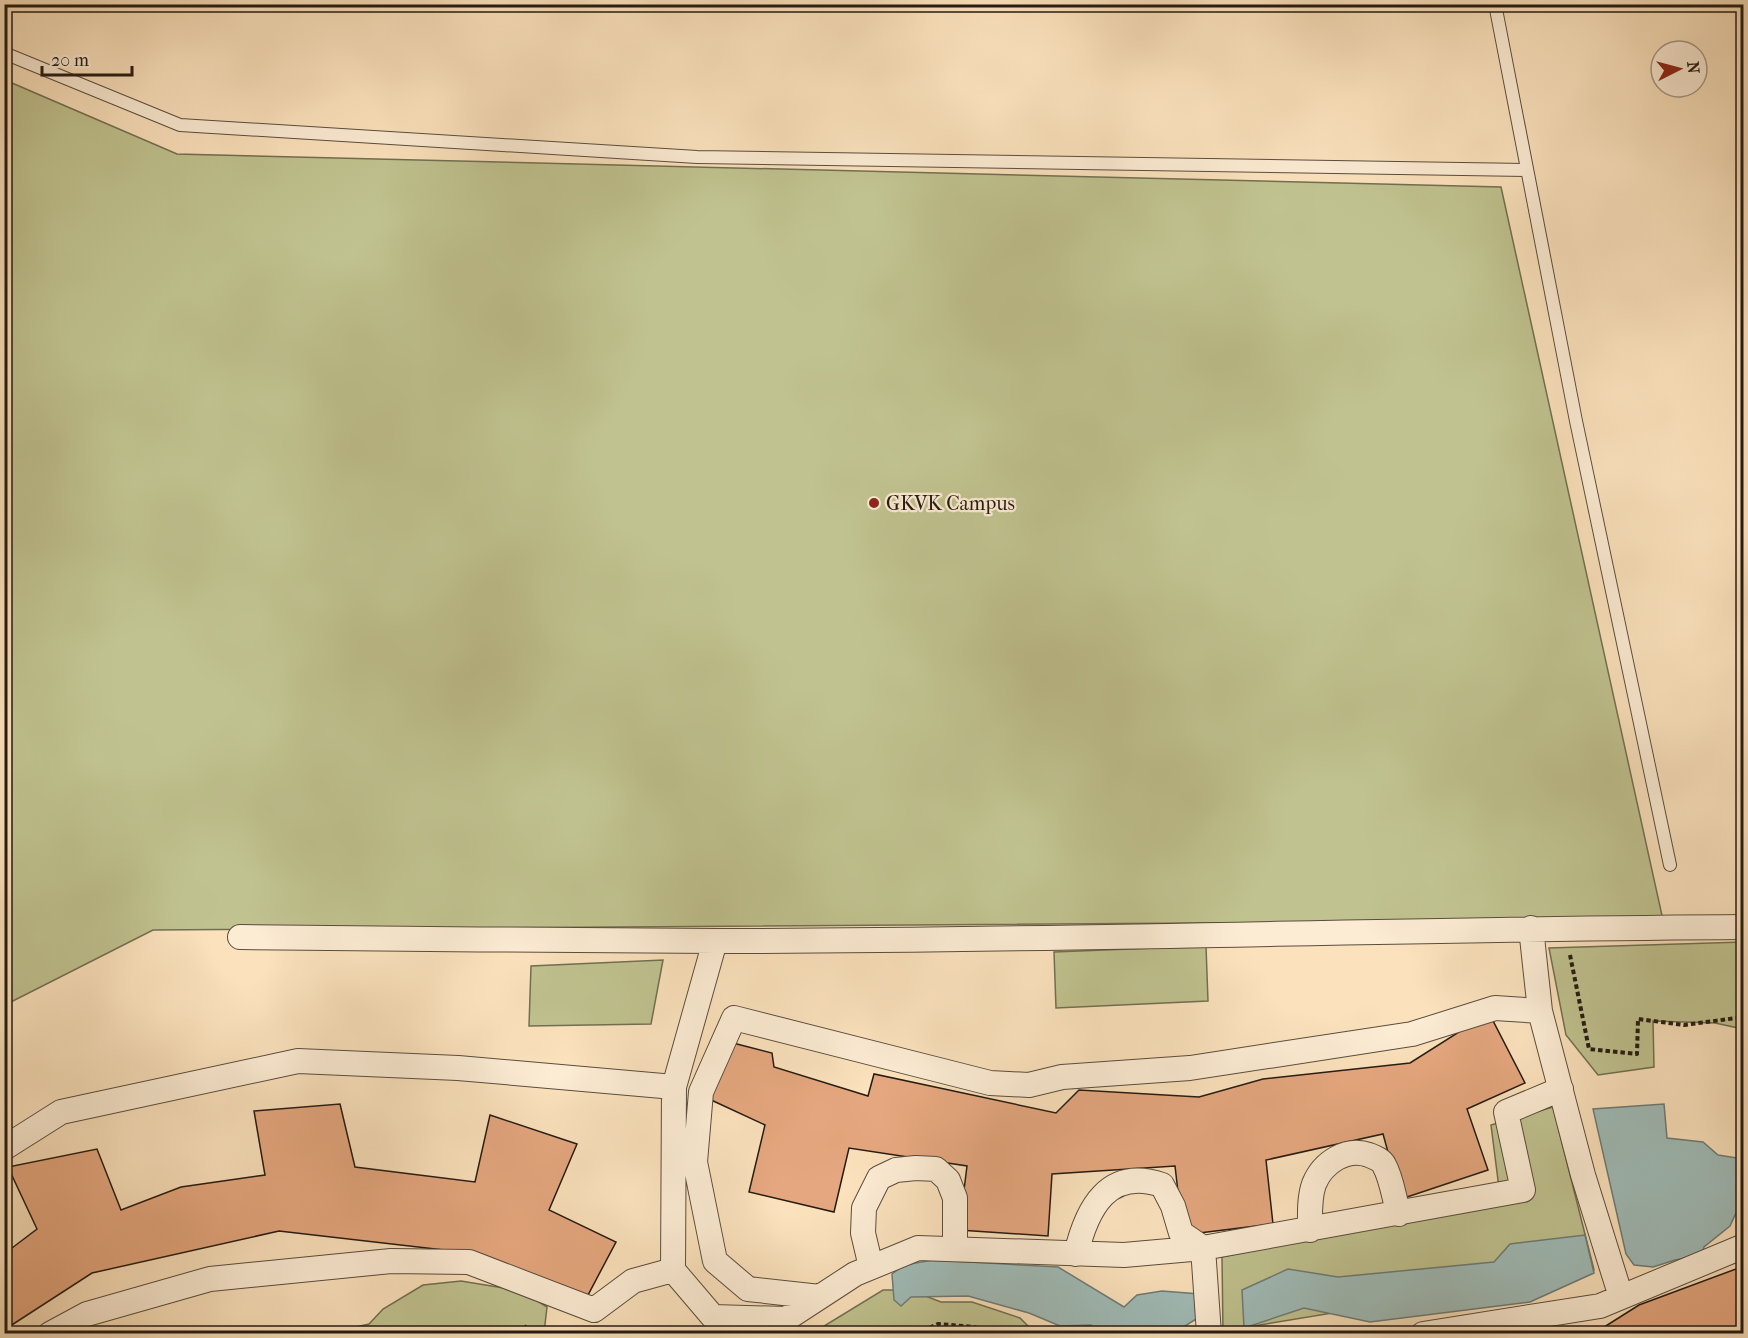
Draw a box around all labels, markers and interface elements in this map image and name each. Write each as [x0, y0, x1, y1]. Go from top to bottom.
scale bar [42, 39, 132, 77]
north arrow [1649, 39, 1709, 99]
text: 20 m [51, 50, 89, 71]
text: N [1683, 60, 1704, 75]
place label: GKVK Campus [886, 492, 1015, 515]
marker: GKVK Campus [867, 496, 881, 510]

